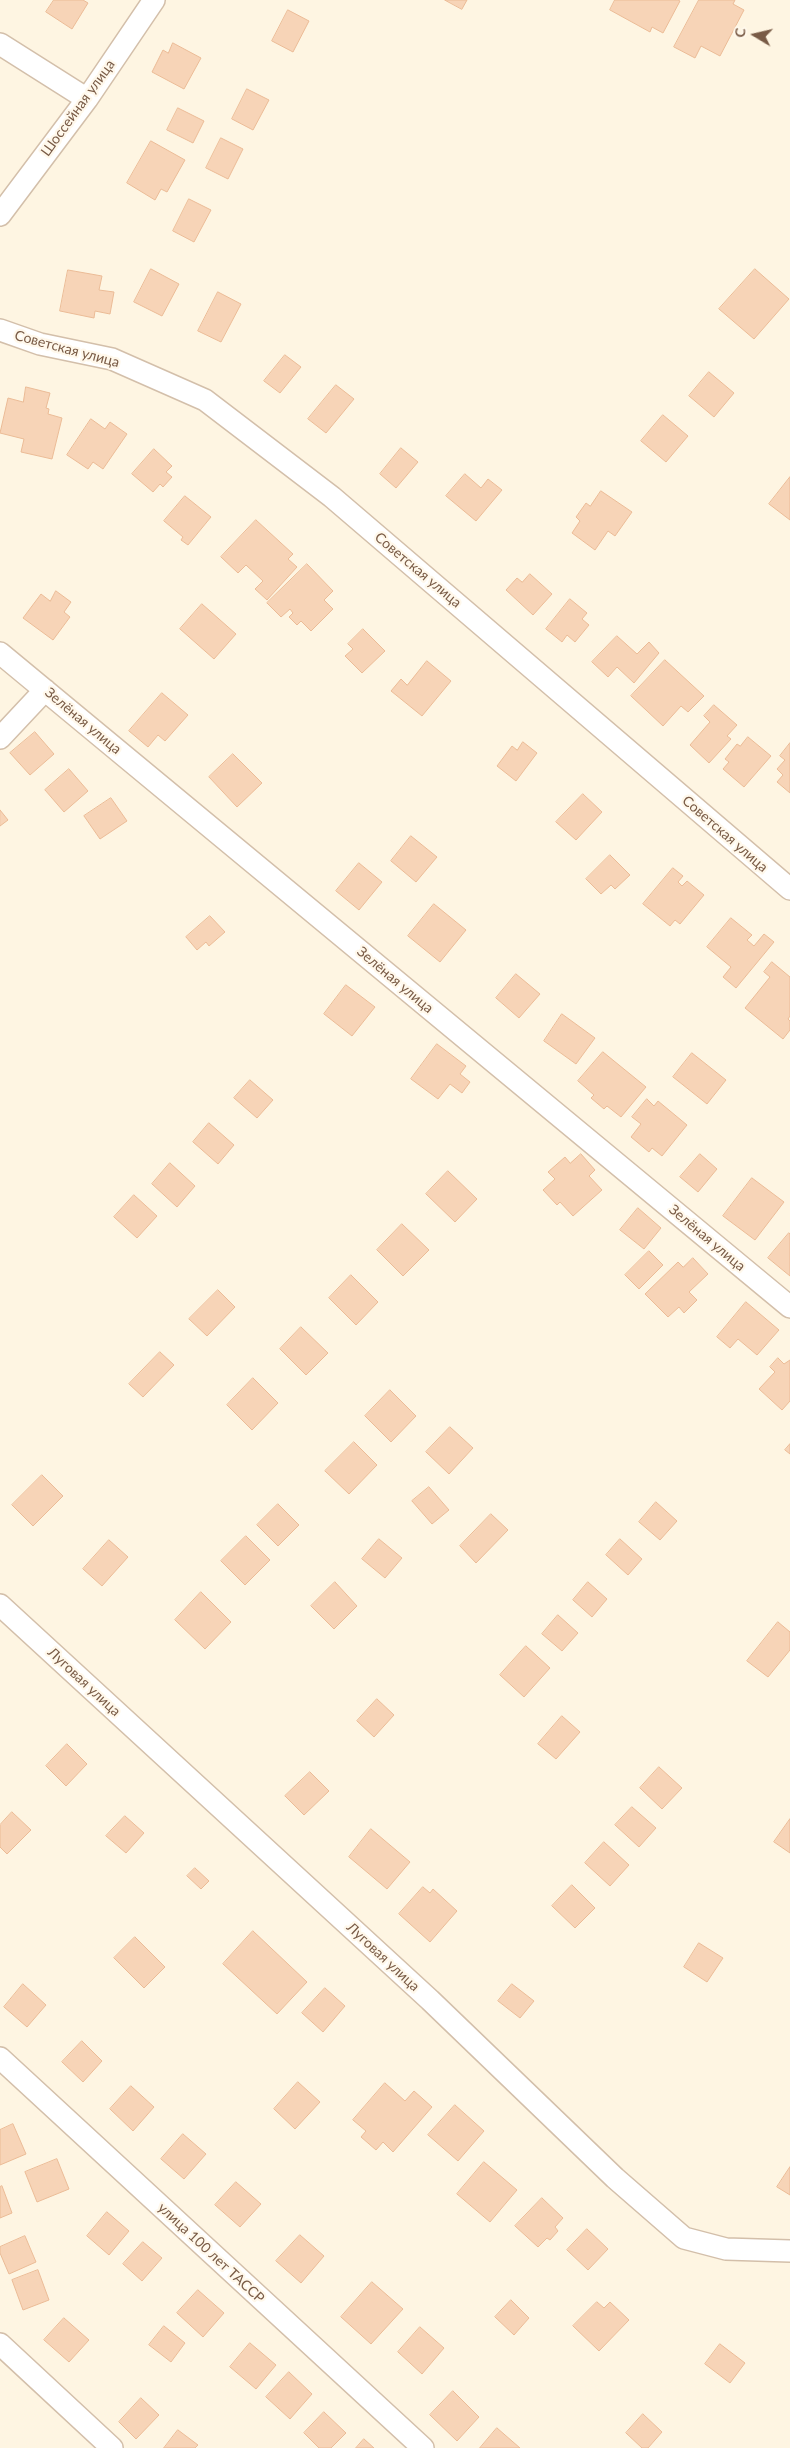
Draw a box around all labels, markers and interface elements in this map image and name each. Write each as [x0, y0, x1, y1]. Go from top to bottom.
north arrow [730, 10, 780, 60]
text: С [731, 27, 749, 38]
street label: Шоссейная улица [37, 57, 119, 159]
street label: Советская улица [13, 327, 121, 371]
street label: Советская улица [371, 529, 465, 611]
street label: Зелёная улица [41, 684, 125, 758]
street label: Советская улица [679, 792, 771, 876]
street label: Зелёная улица [353, 943, 437, 1017]
street label: Зелёная улица [665, 1201, 749, 1275]
street label: Луговая улица [44, 1644, 124, 1720]
street label: Луговая улица [343, 1919, 423, 1995]
street label: улица 100 лет ТАССР [154, 2199, 268, 2307]

